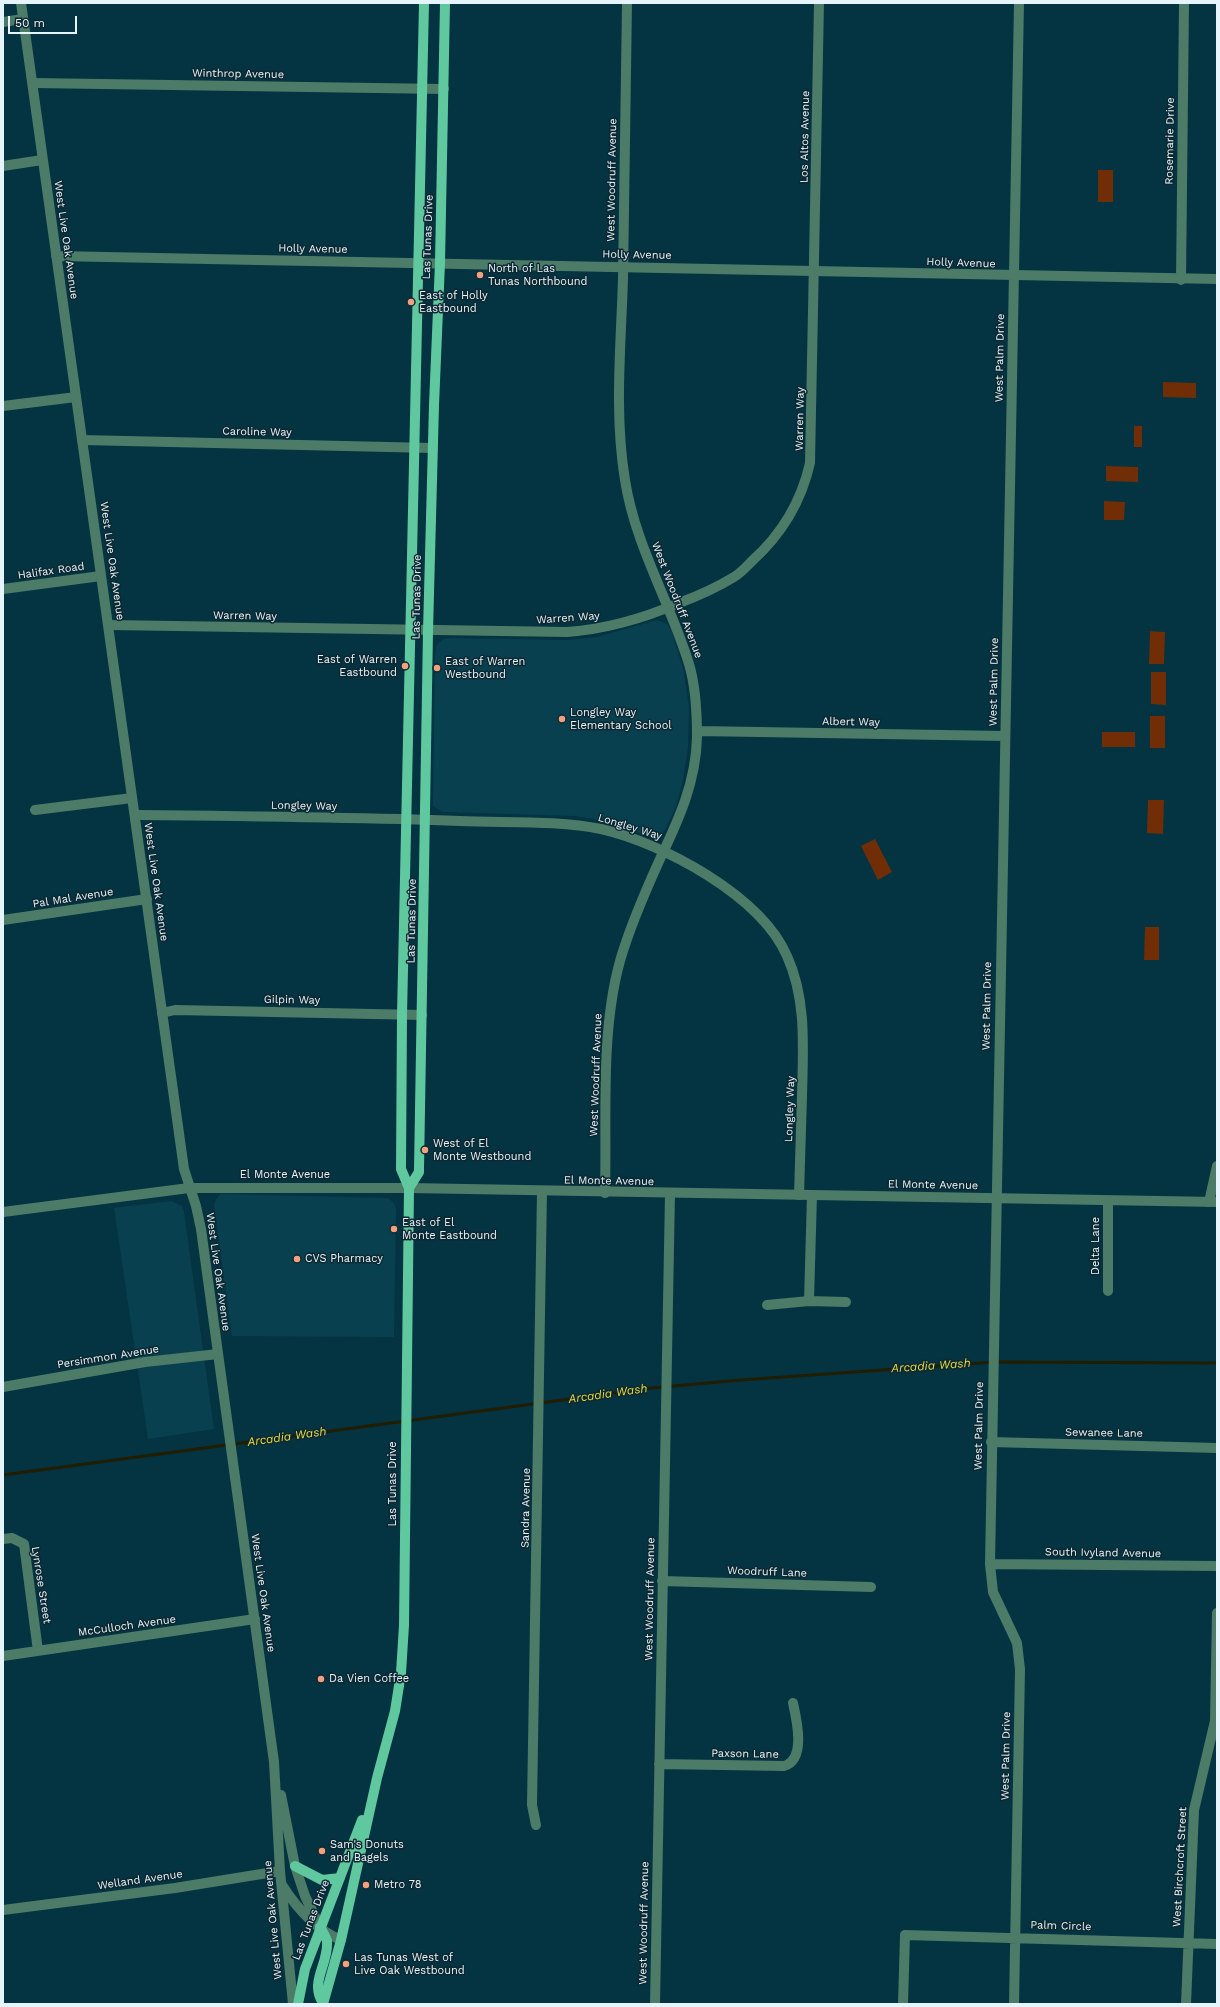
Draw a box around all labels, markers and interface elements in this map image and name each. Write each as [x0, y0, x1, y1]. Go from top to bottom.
scale bar [10, 8, 79, 34]
text: 50 m [15, 16, 45, 30]
street label: Winthrop Avenue [192, 67, 284, 81]
street label: Los Altos Avenue [798, 91, 812, 183]
street label: Rosemarie Drive [1163, 97, 1177, 185]
street label: West Woodruff Avenue [604, 118, 620, 242]
street label: West Live Oak Avenue [51, 180, 81, 300]
street label: Las Tunas Drive [420, 194, 436, 280]
street label: Holly Avenue [278, 242, 348, 256]
street label: Holly Avenue [602, 248, 672, 262]
street label: Holly Avenue [926, 255, 996, 271]
place label: North of Las Tunas Northbound [488, 262, 587, 288]
marker: North of Las Tunas Northbound [475, 270, 485, 280]
place label: East of Holly Eastbound [419, 289, 488, 315]
marker: East of Holly Eastbound [406, 297, 416, 307]
street label: West Palm Drive [993, 314, 1007, 402]
street label: Warren Way [793, 387, 807, 451]
street label: Caroline Way [222, 425, 292, 439]
street label: West Live Oak Avenue [97, 501, 127, 621]
street label: West Woodruff Avenue [649, 540, 705, 660]
street label: Las Tunas Drive [410, 554, 424, 640]
street label: Halifax Road [17, 560, 85, 582]
street label: Warren Way [213, 609, 277, 623]
street label: Warren Way [536, 609, 600, 627]
street label: West Palm Drive [987, 638, 1001, 726]
place label: East of Warren Eastbound [317, 653, 397, 679]
place label: East of Warren Westbound [445, 655, 525, 681]
marker: East of Warren Eastbound [400, 661, 410, 671]
marker: East of Warren Westbound [432, 663, 442, 673]
place label: Longley Way Elementary School [570, 706, 672, 732]
marker: Longley Way Elementary School [557, 714, 567, 724]
street label: Albert Way [822, 715, 880, 729]
street label: Longley Way [271, 799, 337, 813]
street label: Longley Way [596, 811, 664, 843]
street label: West Live Oak Avenue [141, 822, 171, 942]
street label: Las Tunas Drive [405, 878, 419, 964]
street label: Pal Mal Avenue [32, 885, 114, 911]
street label: West Palm Drive [980, 962, 994, 1050]
street label: Gilpin Way [264, 993, 320, 1007]
street label: West Woodruff Avenue [587, 1013, 605, 1137]
street label: Longley Way [782, 1076, 798, 1142]
place label: West of El Monte Westbound [433, 1137, 531, 1163]
marker: West of El Monte Westbound [420, 1145, 430, 1155]
street label: El Monte Avenue [240, 1168, 330, 1182]
street label: El Monte Avenue [564, 1174, 654, 1188]
street label: El Monte Avenue [888, 1178, 978, 1192]
street label: West Live Oak Avenue [203, 1212, 233, 1332]
place label: East of El Monte Eastbound [402, 1216, 497, 1242]
street label: Delta Lane [1089, 1217, 1103, 1275]
marker: East of El Monte Eastbound [389, 1224, 399, 1234]
place label: CVS Pharmacy [305, 1252, 383, 1266]
marker: CVS Pharmacy [292, 1254, 302, 1264]
street label: Persimmon Avenue [56, 1342, 160, 1372]
water label: Arcadia Wash [891, 1356, 971, 1376]
water label: Arcadia Wash [568, 1381, 648, 1407]
street label: West Palm Drive [972, 1382, 986, 1470]
water label: Arcadia Wash [247, 1424, 327, 1450]
street label: Sewanee Lane [1065, 1426, 1143, 1440]
street label: Las Tunas Drive [386, 1441, 400, 1527]
street label: Sandra Avenue [519, 1468, 533, 1548]
street label: West Live Oak Avenue [248, 1533, 278, 1653]
street label: West Woodruff Avenue [642, 1537, 658, 1661]
street label: Lynrose Street [28, 1545, 54, 1625]
street label: South Ivyland Avenue [1045, 1545, 1161, 1561]
street label: Woodruff Lane [727, 1564, 807, 1580]
street label: McCulloch Avenue [77, 1613, 177, 1639]
place label: Da Vien Coffee [329, 1672, 409, 1686]
marker: Da Vien Coffee [316, 1674, 326, 1684]
street label: West Palm Drive [999, 1712, 1013, 1800]
street label: Paxson Lane [711, 1747, 779, 1761]
street label: West Birchcroft Street [1170, 1807, 1190, 1927]
place label: Sam's Donuts and Bagels [330, 1838, 404, 1864]
marker: Sam's Donuts and Bagels [317, 1846, 327, 1856]
street label: West Live Oak Avenue [261, 1860, 285, 1980]
street label: West Woodruff Avenue [636, 1861, 652, 1985]
street label: Welland Avenue [97, 1867, 183, 1893]
street label: Las Tunas Drive [290, 1878, 332, 1962]
place label: Metro 78 [374, 1878, 421, 1892]
marker: Metro 78 [361, 1880, 371, 1890]
street label: Palm Circle [1030, 1918, 1092, 1934]
place label: Las Tunas West of Live Oak Westbound [354, 1951, 465, 1977]
marker: Las Tunas West of Live Oak Westbound [341, 1959, 351, 1969]

